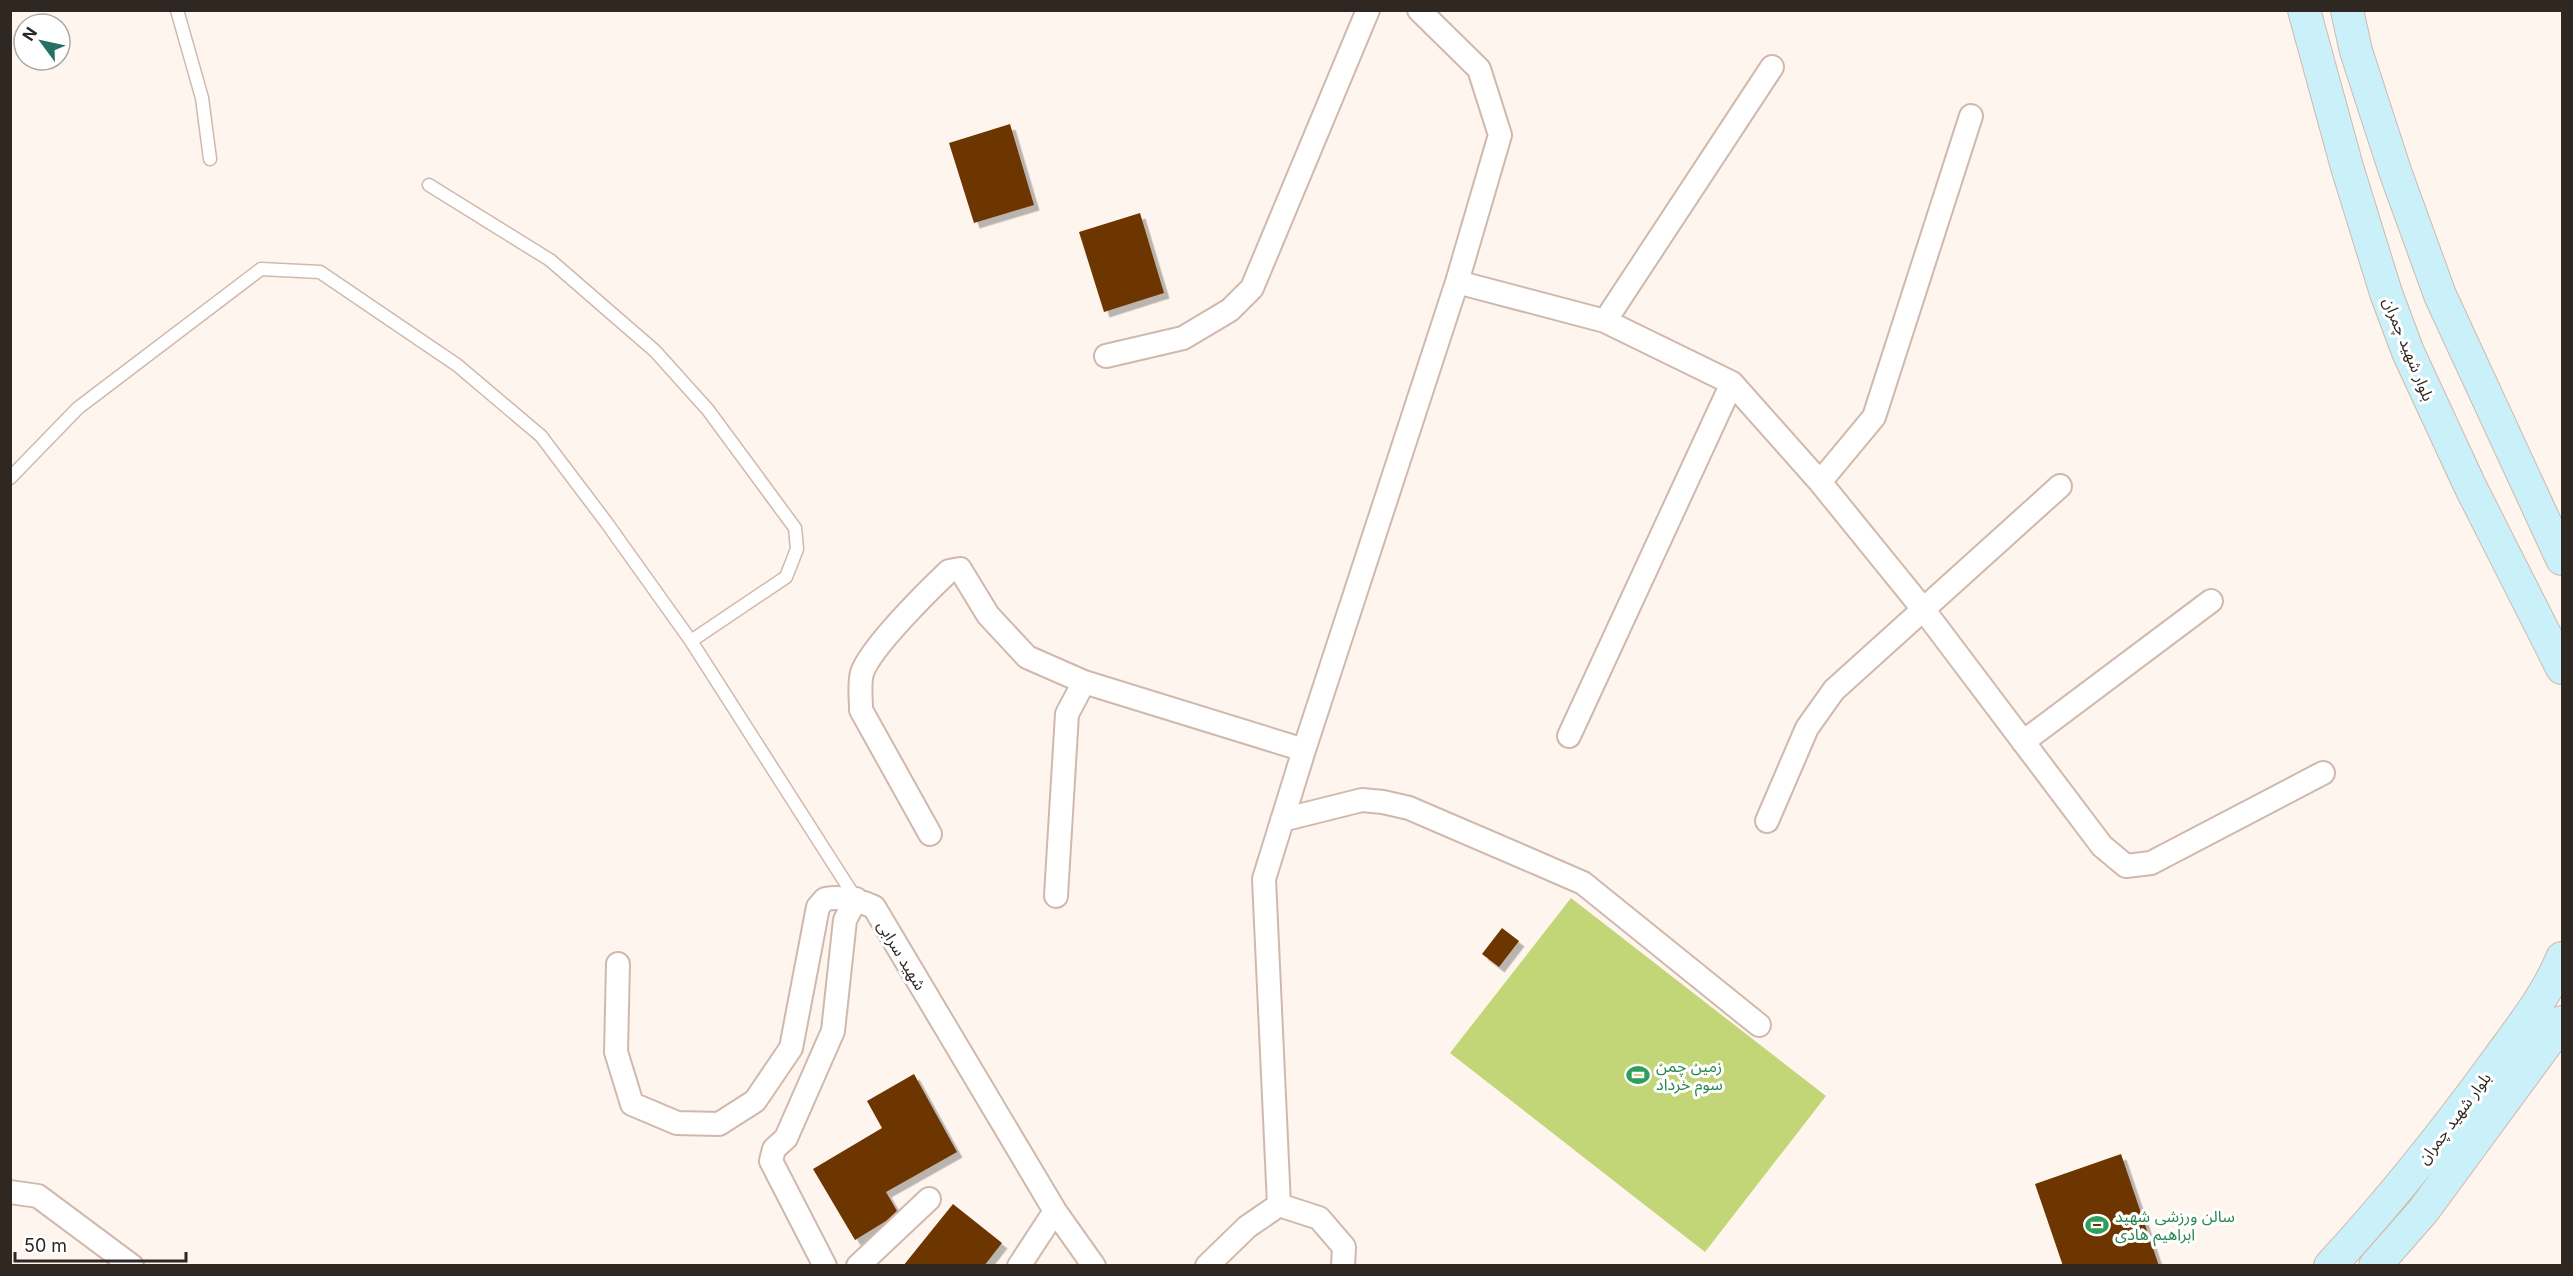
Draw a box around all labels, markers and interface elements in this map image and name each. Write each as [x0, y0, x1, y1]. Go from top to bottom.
north arrow [12, 12, 72, 72]
text: N [18, 23, 41, 44]
street label: بلوار شهید چمران [2378, 294, 2439, 404]
street label: شهید سرابی [873, 916, 931, 994]
place label: زمین چمن سوم خرداد [1656, 1056, 1723, 1097]
sports icon: زمین چمن سوم خرداد [1625, 1062, 1651, 1088]
street label: بلوار شهید چمران [2413, 1068, 2496, 1169]
place label: سالن ورزشی شهید ابراهیم هادی [2115, 1206, 2235, 1247]
sports icon: سالن ورزشی شهید ابراهیم هادی [2084, 1212, 2110, 1238]
scale bar [15, 1225, 186, 1263]
text: 50 m [24, 1235, 67, 1256]

